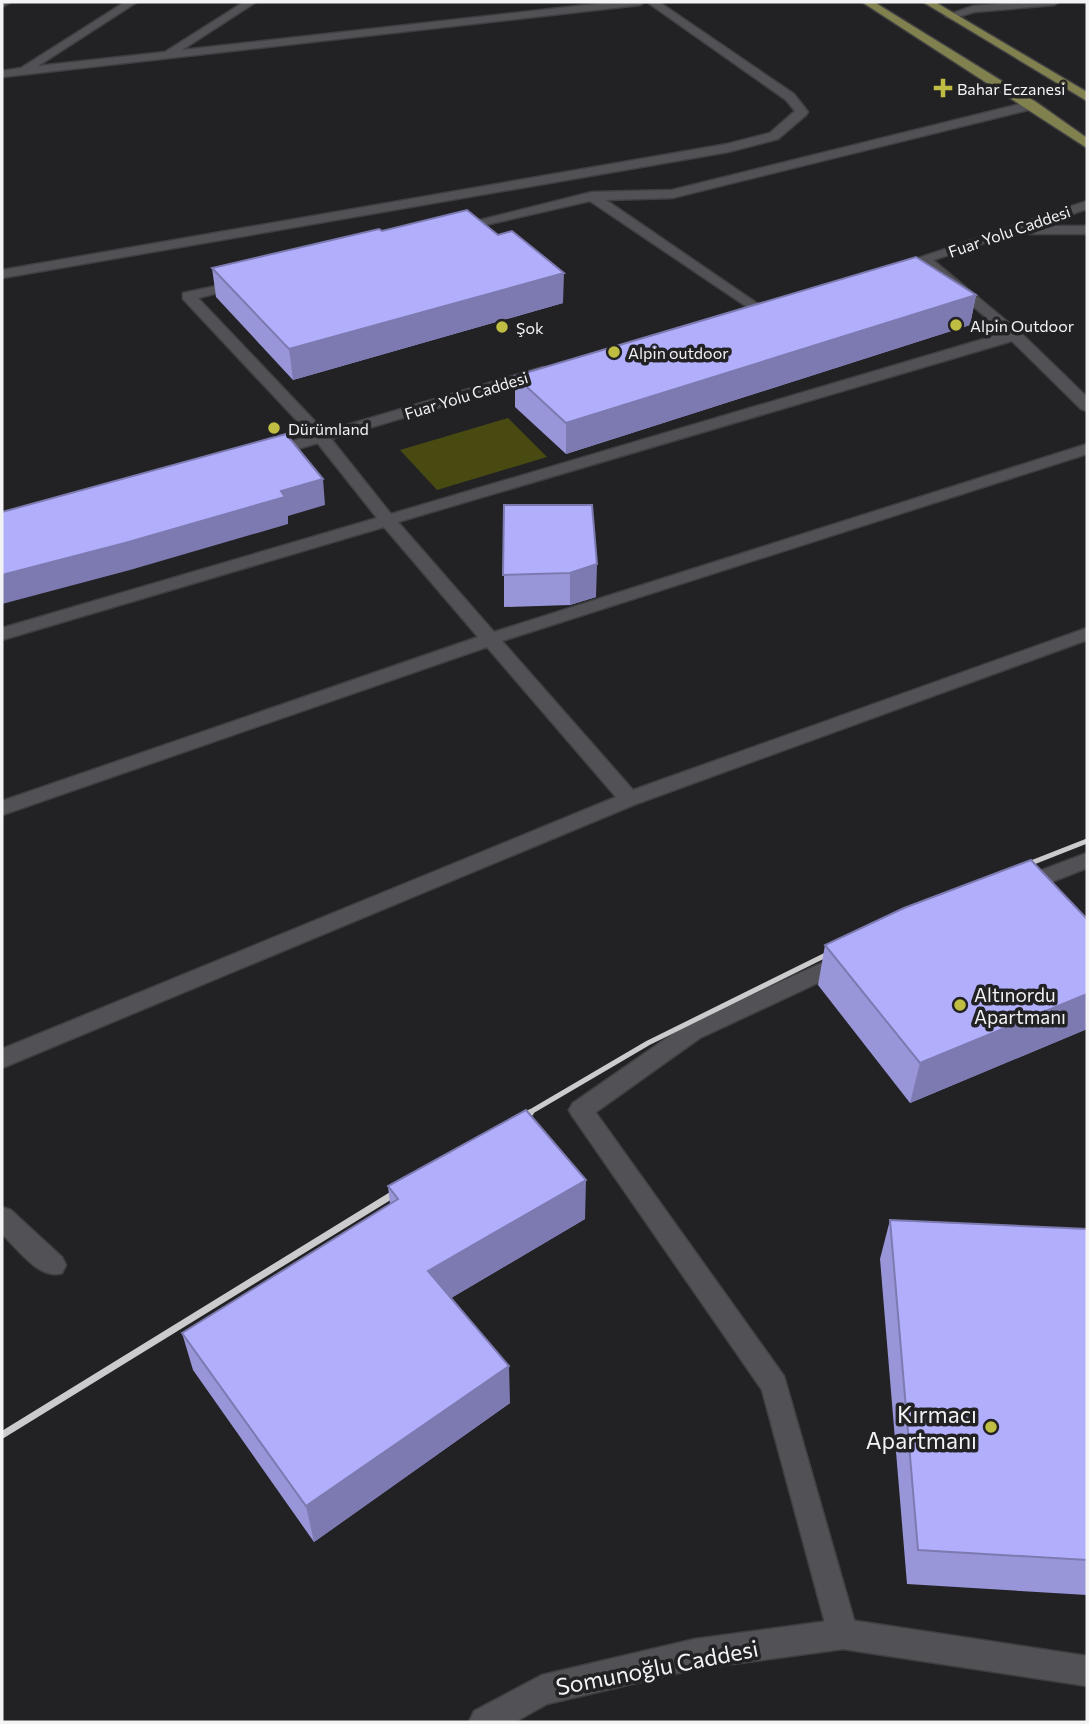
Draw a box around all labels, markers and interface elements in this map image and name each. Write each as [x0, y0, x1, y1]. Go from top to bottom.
place label: Bahar Eczanesi [957, 79, 1065, 98]
marker: Bahar Eczanesi [935, 80, 951, 96]
street label: Fuar Yolu Caddesi [945, 201, 1073, 261]
place label: Alpin Outdoor [970, 316, 1075, 335]
marker: Alpin Outdoor [948, 317, 964, 333]
place label: Şok [516, 318, 544, 337]
marker: Şok [494, 319, 510, 335]
place label: Alpin outdoor [628, 343, 729, 362]
marker: Alpin outdoor [606, 344, 622, 360]
street label: Fuar Yolu Caddesi [402, 367, 530, 423]
place label: Dürümland [288, 419, 369, 438]
marker: Dürümland [266, 420, 282, 436]
place label: Altınordu Apartmanı [974, 983, 1066, 1028]
marker: Altınordu Apartmanı [952, 997, 968, 1013]
place label: Kırmacı Apartmanı [866, 1400, 977, 1454]
marker: Kırmacı Apartmanı [983, 1419, 999, 1435]
street label: Somunoğlu Caddesi [553, 1634, 761, 1700]

